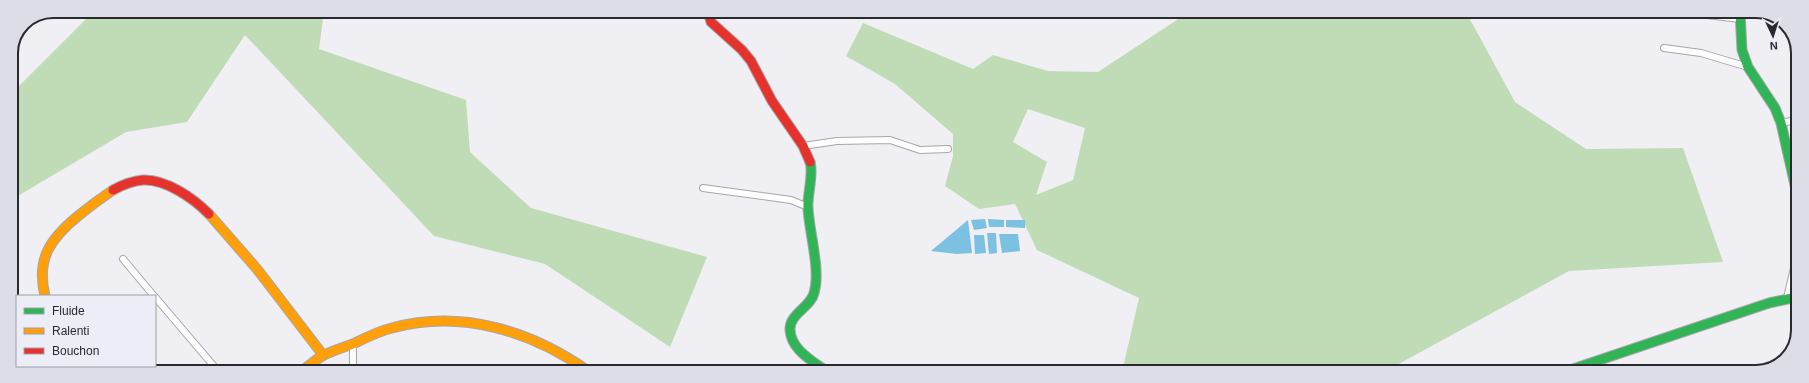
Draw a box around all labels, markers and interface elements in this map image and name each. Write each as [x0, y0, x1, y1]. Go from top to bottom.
north arrow [1753, 16, 1793, 56]
text: N [1769, 40, 1778, 52]
legend [16, 295, 156, 367]
text: Fluide [52, 304, 85, 318]
text: Ralenti [52, 324, 89, 338]
text: Bouchon [52, 344, 99, 358]

